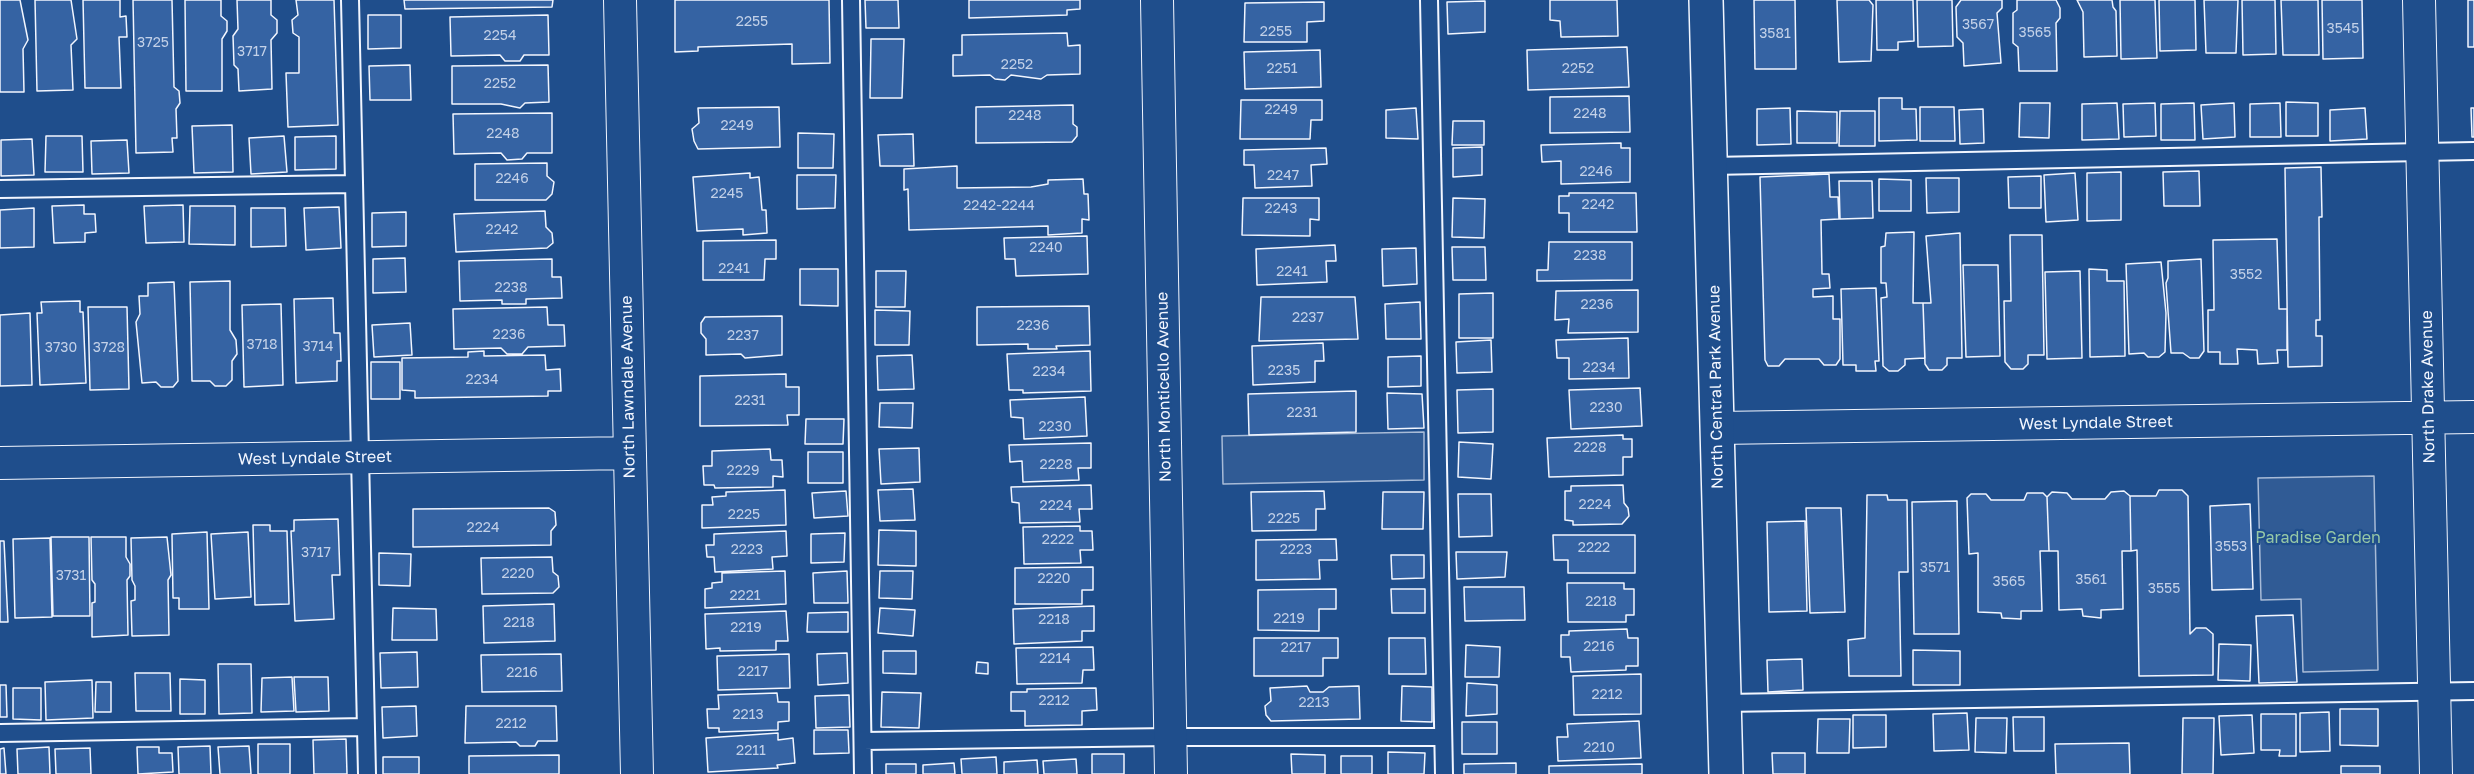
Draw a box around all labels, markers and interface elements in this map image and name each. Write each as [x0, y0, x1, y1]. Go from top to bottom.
house number: 2255 [736, 14, 768, 30]
house number: 3567 [1962, 17, 1994, 33]
house number: 3545 [2327, 21, 2359, 37]
house number: 2255 [1260, 24, 1292, 40]
house number: 3565 [2019, 25, 2051, 41]
house number: 3581 [1759, 26, 1791, 42]
house number: 2254 [484, 28, 516, 44]
house number: 3725 [137, 35, 169, 51]
house number: 3717 [237, 44, 267, 60]
house number: 2252 [1001, 57, 1033, 73]
house number: 2251 [1266, 61, 1298, 77]
house number: 2252 [1562, 61, 1594, 77]
house number: 2252 [484, 76, 516, 92]
house number: 2249 [1264, 102, 1298, 118]
house number: 2248 [1573, 106, 1607, 122]
house number: 2248 [1008, 108, 1042, 124]
house number: 2249 [720, 118, 754, 134]
house number: 2248 [486, 126, 520, 142]
house number: 2246 [1579, 164, 1613, 180]
house number: 2247 [1267, 168, 1299, 184]
house number: 2246 [495, 171, 529, 187]
house number: 2245 [711, 186, 743, 202]
house number: 2242 [1582, 197, 1614, 213]
house number: 2242-2244 [963, 198, 1035, 214]
house number: 2243 [1265, 201, 1297, 217]
house number: 2242 [486, 222, 518, 238]
house number: 2240 [1029, 240, 1063, 256]
house number: 2238 [1574, 248, 1606, 264]
house number: 2241 [718, 261, 750, 277]
house number: 2241 [1276, 264, 1308, 280]
house number: 3552 [2230, 267, 2262, 283]
house number: 2238 [495, 280, 527, 296]
street label: North Central Park Avenue [1705, 285, 1727, 489]
street label: North Monticello Avenue [1153, 292, 1175, 482]
street label: North Lawndale Avenue [617, 295, 639, 479]
house number: 2236 [1581, 297, 1613, 313]
house number: 2237 [1292, 310, 1324, 326]
street label: North Drake Avenue [2417, 310, 2439, 464]
house number: 2236 [1017, 318, 1049, 334]
house number: 2236 [493, 327, 525, 343]
house number: 2237 [727, 328, 759, 344]
house number: 3718 [247, 337, 277, 353]
house number: 3714 [303, 339, 333, 355]
house number: 3730 [45, 340, 77, 356]
house number: 3728 [93, 340, 125, 356]
house number: 2234 [1583, 360, 1615, 376]
house number: 2235 [1268, 363, 1300, 379]
house number: 2234 [1033, 364, 1065, 380]
house number: 2234 [466, 372, 498, 388]
house number: 2231 [734, 393, 766, 409]
house number: 2230 [1589, 400, 1623, 416]
house number: 2231 [1286, 405, 1318, 421]
street label: West Lyndale Street [2019, 412, 2173, 434]
house number: 2230 [1038, 419, 1072, 435]
house number: 2228 [1574, 440, 1606, 456]
street label: West Lyndale Street [238, 447, 392, 469]
house number: 2228 [1040, 457, 1072, 473]
house number: 2229 [727, 463, 759, 479]
house number: 2224 [1579, 497, 1611, 513]
house number: 2224 [1040, 498, 1072, 514]
house number: 2225 [728, 507, 760, 523]
house number: 2225 [1268, 511, 1300, 527]
house number: 2224 [467, 520, 499, 536]
park label: Paradise Garden [2255, 528, 2381, 548]
house number: 2222 [1042, 532, 1074, 548]
house number: 3553 [2215, 539, 2247, 555]
house number: 2222 [1578, 540, 1610, 556]
house number: 2223 [731, 542, 763, 558]
house number: 2223 [1280, 542, 1312, 558]
house number: 3717 [301, 545, 331, 561]
house number: 3571 [1920, 560, 1950, 576]
house number: 2220 [501, 566, 535, 582]
house number: 3731 [56, 568, 86, 584]
house number: 2220 [1037, 571, 1071, 587]
house number: 3561 [2075, 572, 2107, 588]
house number: 3565 [1993, 574, 2025, 590]
house number: 3555 [2148, 581, 2180, 597]
house number: 2221 [729, 588, 761, 604]
house number: 2218 [1585, 594, 1617, 610]
house number: 2219 [1273, 611, 1305, 627]
house number: 2218 [1038, 612, 1070, 628]
house number: 2218 [503, 615, 535, 631]
house number: 2219 [730, 620, 762, 636]
house number: 2216 [1583, 639, 1615, 655]
house number: 2217 [1281, 640, 1311, 656]
house number: 2214 [1039, 651, 1071, 667]
house number: 2217 [738, 664, 768, 680]
house number: 2216 [506, 665, 538, 681]
house number: 2212 [1591, 687, 1623, 703]
house number: 2212 [1038, 693, 1070, 709]
house number: 2213 [1298, 695, 1330, 711]
house number: 2213 [732, 707, 764, 723]
house number: 2212 [495, 716, 527, 732]
house number: 2210 [1583, 740, 1615, 756]
house number: 2211 [736, 743, 766, 759]

